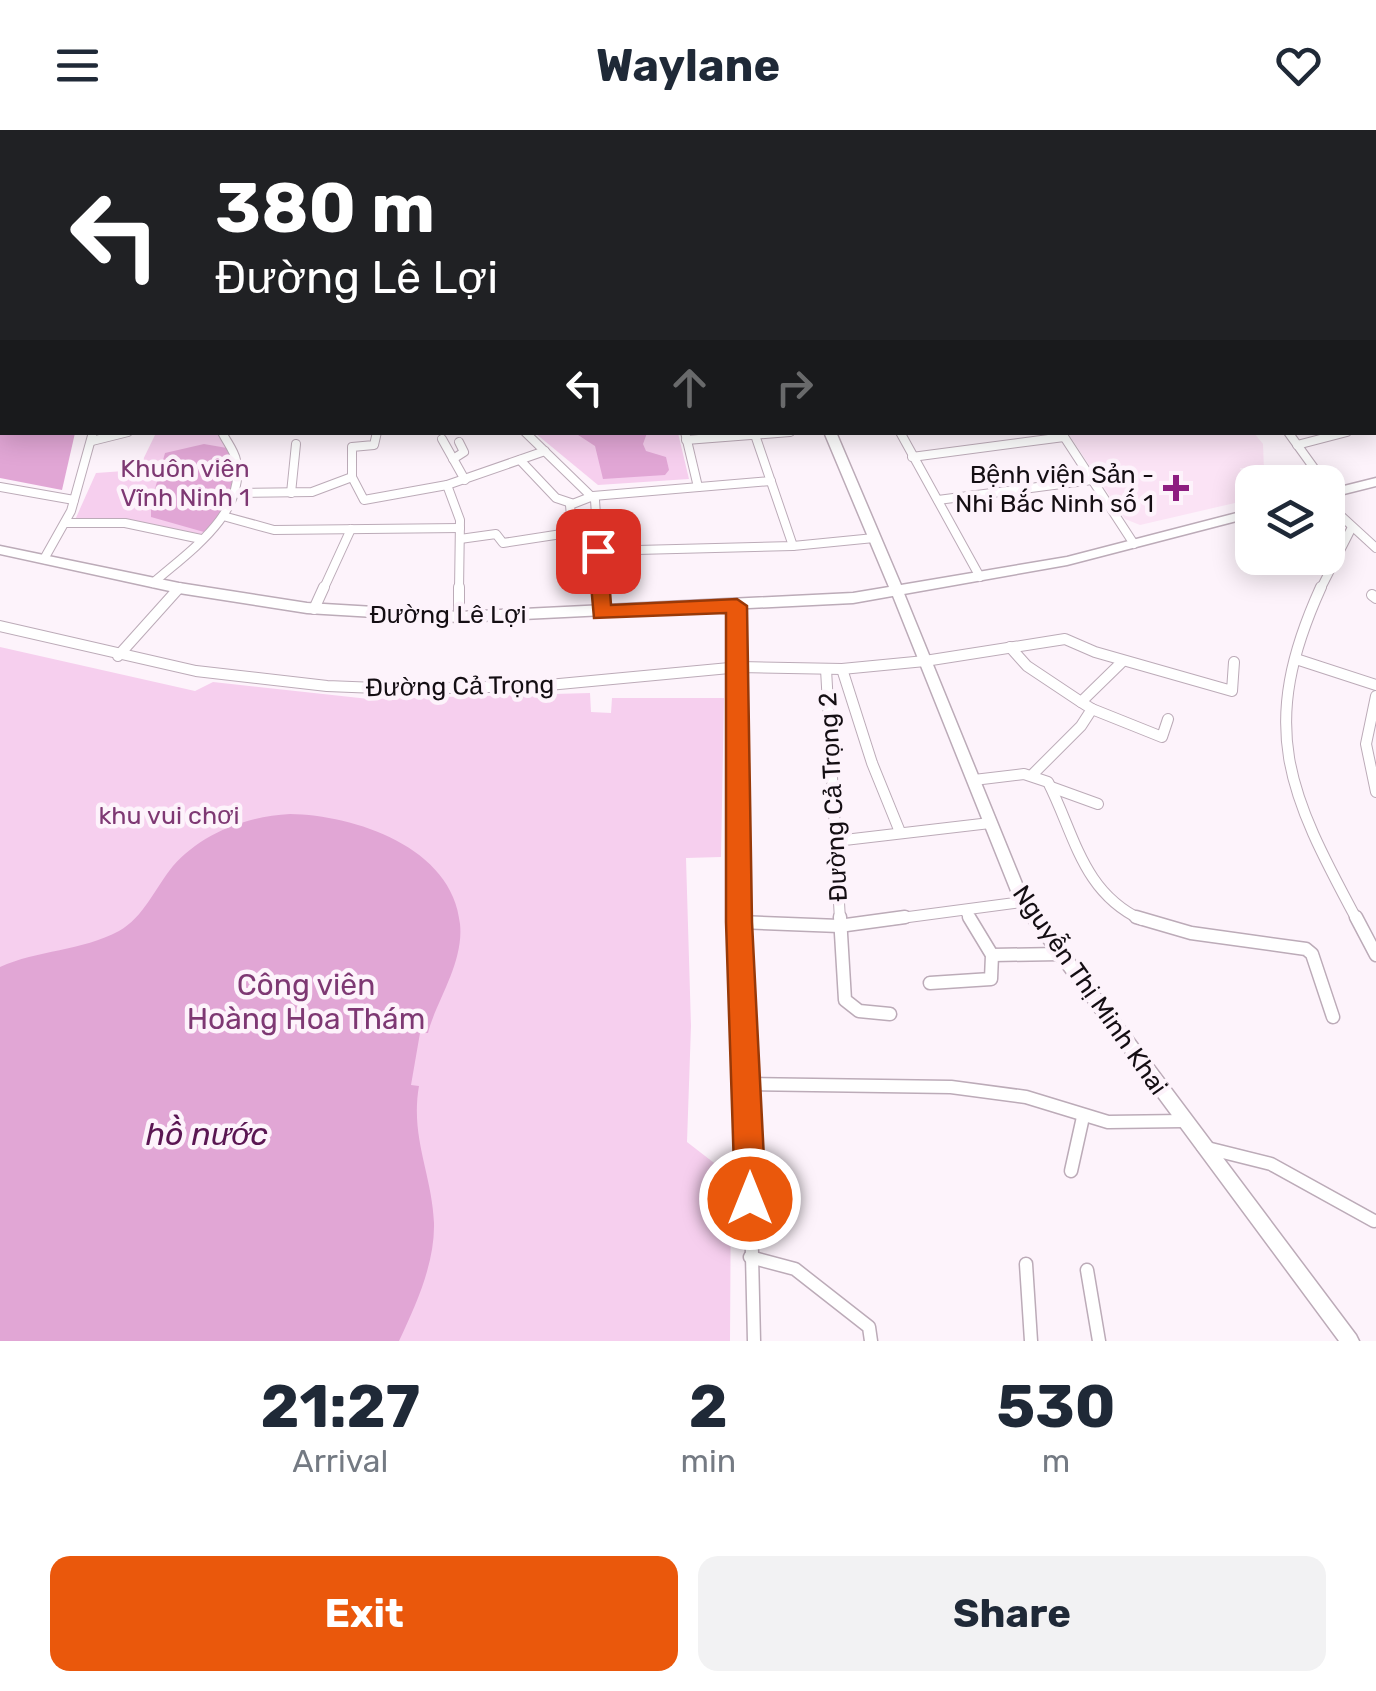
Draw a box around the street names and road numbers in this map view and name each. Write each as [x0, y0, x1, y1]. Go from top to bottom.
street label: Đường Lê Lợi [369, 600, 527, 629]
street label: Đường Cả Trọng [365, 670, 555, 702]
street label: Đường Cả Trọng 2 [813, 692, 853, 902]
street label: Nguyễn Thị Minh Khai [1007, 880, 1173, 1100]

